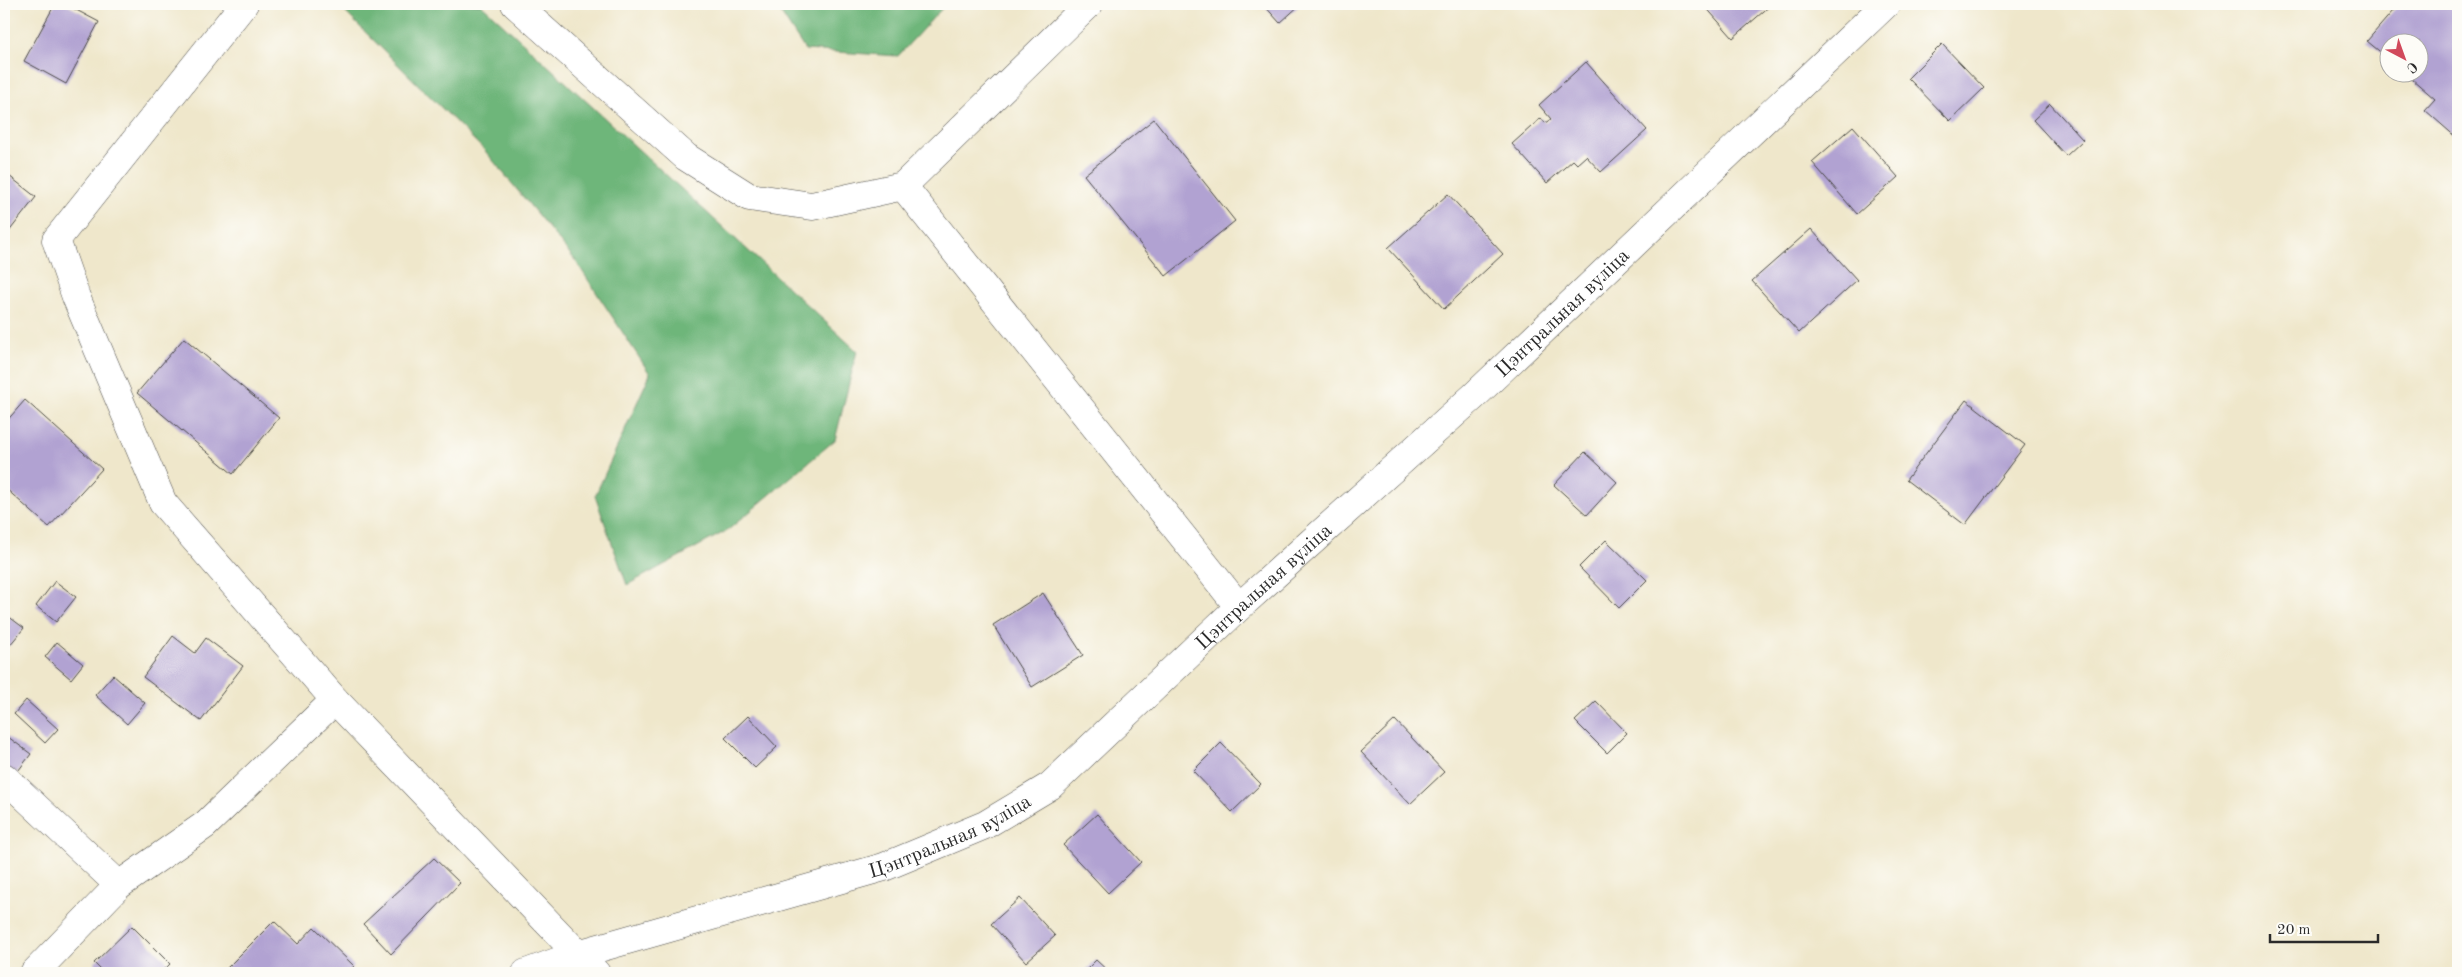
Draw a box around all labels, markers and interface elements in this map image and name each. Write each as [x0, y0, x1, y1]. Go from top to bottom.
north arrow [2380, 32, 2430, 82]
text: С [2404, 59, 2420, 75]
street label: Цэнтральная вуліца [1492, 246, 1634, 382]
street label: Цэнтральная вуліца [1193, 521, 1337, 654]
street label: Цэнтральная вуліца [867, 792, 1035, 883]
scale bar [2270, 912, 2377, 944]
text: 20 m [2277, 923, 2311, 938]

